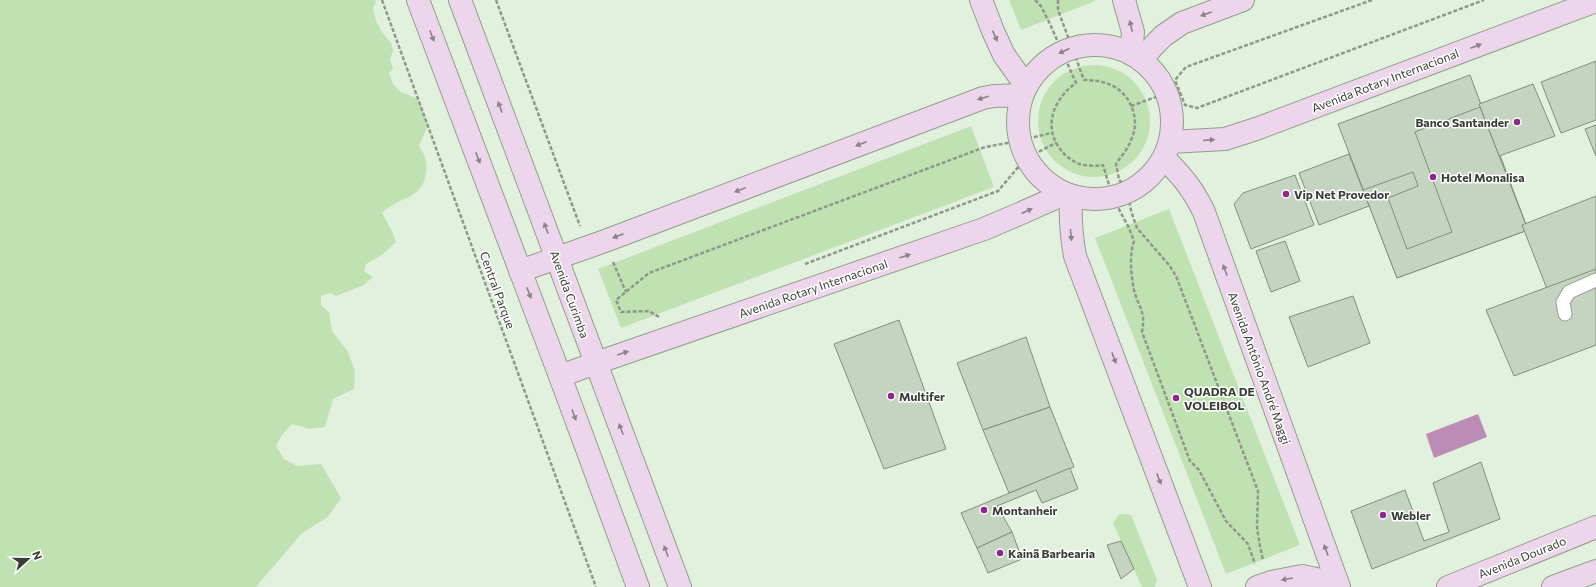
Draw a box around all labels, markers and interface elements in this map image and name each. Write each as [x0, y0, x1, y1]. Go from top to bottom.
one-way arrow [1200, 11, 1212, 17]
one-way arrow [1128, 20, 1134, 33]
one-way arrow [429, 31, 435, 43]
one-way arrow [992, 31, 998, 42]
one-way arrow [1470, 43, 1482, 49]
street label: Avenida Rotary Internacional [1309, 45, 1461, 115]
one-way arrow [1058, 48, 1069, 54]
one-way arrow [977, 95, 989, 101]
one-way arrow [497, 100, 503, 112]
place label: Banco Santander [1415, 115, 1509, 129]
marker: Banco Santander [1512, 117, 1522, 127]
one-way arrow [1203, 137, 1215, 144]
one-way arrow [855, 141, 867, 147]
one-way arrow [475, 153, 481, 165]
place label: Hotel Monalisa [1441, 170, 1524, 184]
marker: Hotel Monalisa [1428, 172, 1438, 182]
place label: Vip Net Provedor [1294, 187, 1389, 201]
one-way arrow [733, 188, 745, 194]
marker: Vip Net Provedor [1281, 189, 1291, 199]
one-way arrow [1021, 208, 1032, 214]
one-way arrow [542, 222, 548, 234]
one-way arrow [1068, 229, 1075, 241]
one-way arrow [612, 234, 624, 240]
street label: Avenida Curimba [548, 248, 592, 340]
street label: Central Parque [478, 250, 518, 330]
one-way arrow [899, 253, 911, 259]
street label: Avenida Rotary Internacional [737, 256, 889, 320]
one-way arrow [1221, 263, 1227, 275]
one-way arrow [526, 287, 532, 299]
street label: Avenida Antônio André Maggi [1226, 290, 1294, 446]
one-way arrow [617, 350, 629, 356]
one-way arrow [1111, 352, 1117, 364]
place label: QUADRA DE VOLEIBOL [1184, 384, 1255, 412]
place label: Multifer [899, 389, 945, 403]
marker: Multifer [886, 391, 896, 401]
marker: QUADRA DE VOLEIBOL [1171, 393, 1181, 403]
one-way arrow [572, 409, 578, 421]
one-way arrow [617, 422, 623, 434]
one-way arrow [1157, 474, 1163, 486]
place label: Montanheir [992, 503, 1058, 517]
marker: Montanheir [979, 505, 989, 515]
place label: Webler [1391, 508, 1431, 522]
marker: Webler [1378, 510, 1388, 520]
street label: Avenida Dourado [1476, 533, 1568, 581]
north arrow [8, 539, 48, 579]
one-way arrow [663, 544, 669, 556]
one-way arrow [1322, 544, 1328, 556]
place label: Kainã Barbearia [1008, 546, 1095, 560]
marker: Kainã Barbearia [995, 548, 1005, 558]
text: N [30, 549, 45, 561]
one-way arrow [1281, 576, 1293, 582]

